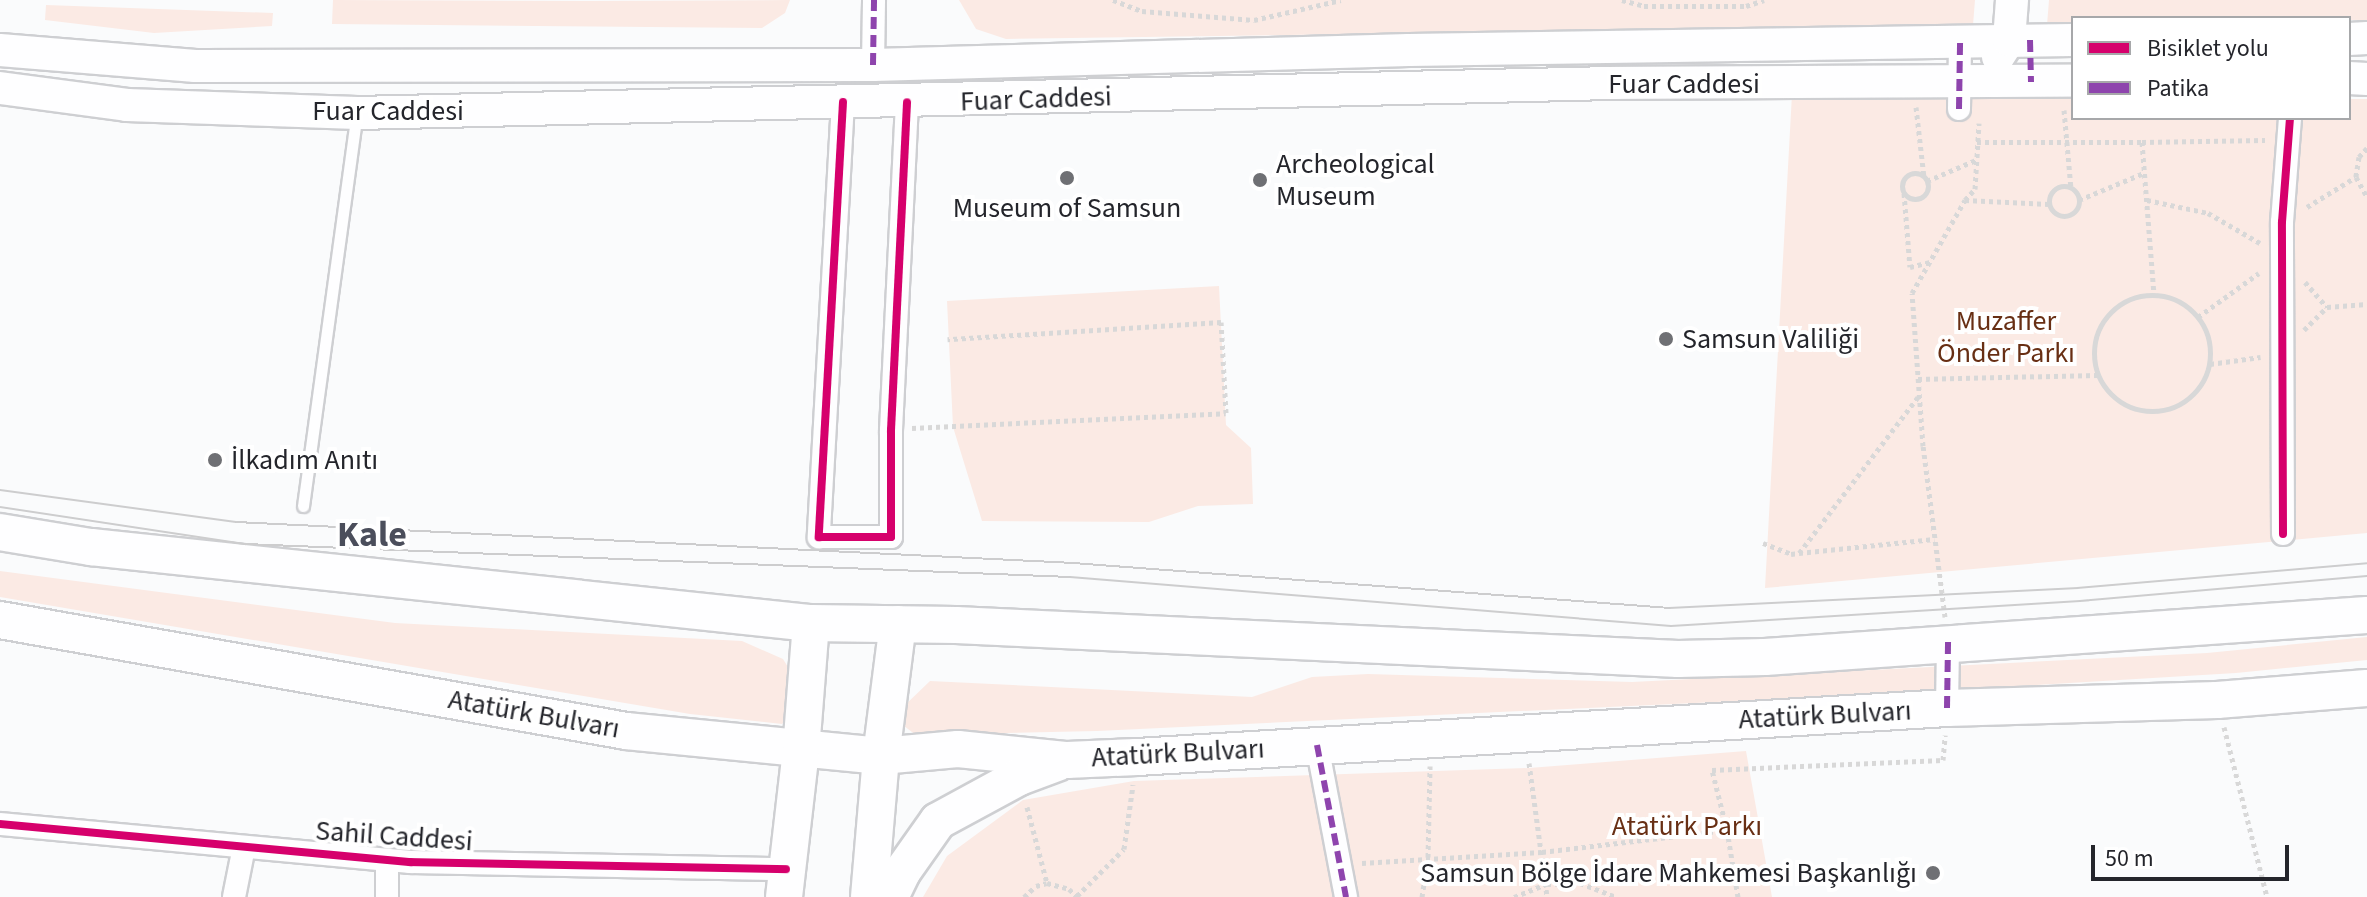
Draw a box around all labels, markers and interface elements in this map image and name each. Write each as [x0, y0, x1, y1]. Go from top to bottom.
legend [2071, 16, 2351, 120]
text: Bisiklet yolu [2147, 31, 2269, 66]
street label: Fuar Caddesi [1608, 67, 1760, 101]
text: Patika [2147, 71, 2209, 106]
street label: Fuar Caddesi [960, 80, 1112, 118]
street label: Fuar Caddesi [312, 94, 464, 128]
place label: Archeological Museum [1276, 147, 1435, 213]
marker: Museum of Samsun [1058, 169, 1076, 187]
marker: Archeological Museum [1251, 171, 1269, 189]
place label: Museum of Samsun [953, 191, 1181, 225]
park label: Muzaffer Önder Parkı [1937, 304, 2075, 370]
place label: Samsun Valiliği [1682, 322, 1859, 356]
marker: Samsun Valiliği [1657, 330, 1675, 348]
place label: İlkadım Anıtı [231, 443, 378, 477]
marker: İlkadım Anıtı [206, 451, 224, 469]
district label: Kale [337, 513, 407, 557]
street label: Atatürk Bulvarı [446, 682, 622, 746]
street label: Atatürk Bulvarı [1738, 694, 1912, 736]
street label: Atatürk Bulvarı [1091, 732, 1265, 774]
park label: Atatürk Parkı [1612, 809, 1762, 843]
street label: Sahil Caddesi [314, 814, 474, 858]
scale bar [2095, 829, 2293, 879]
text: 50 m [2105, 841, 2154, 876]
place label: Samsun Bölge İdare Mahkemesi Başkanlığı [1420, 856, 1917, 890]
marker: Samsun Bölge İdare Mahkemesi Başkanlığı [1924, 864, 1942, 882]

